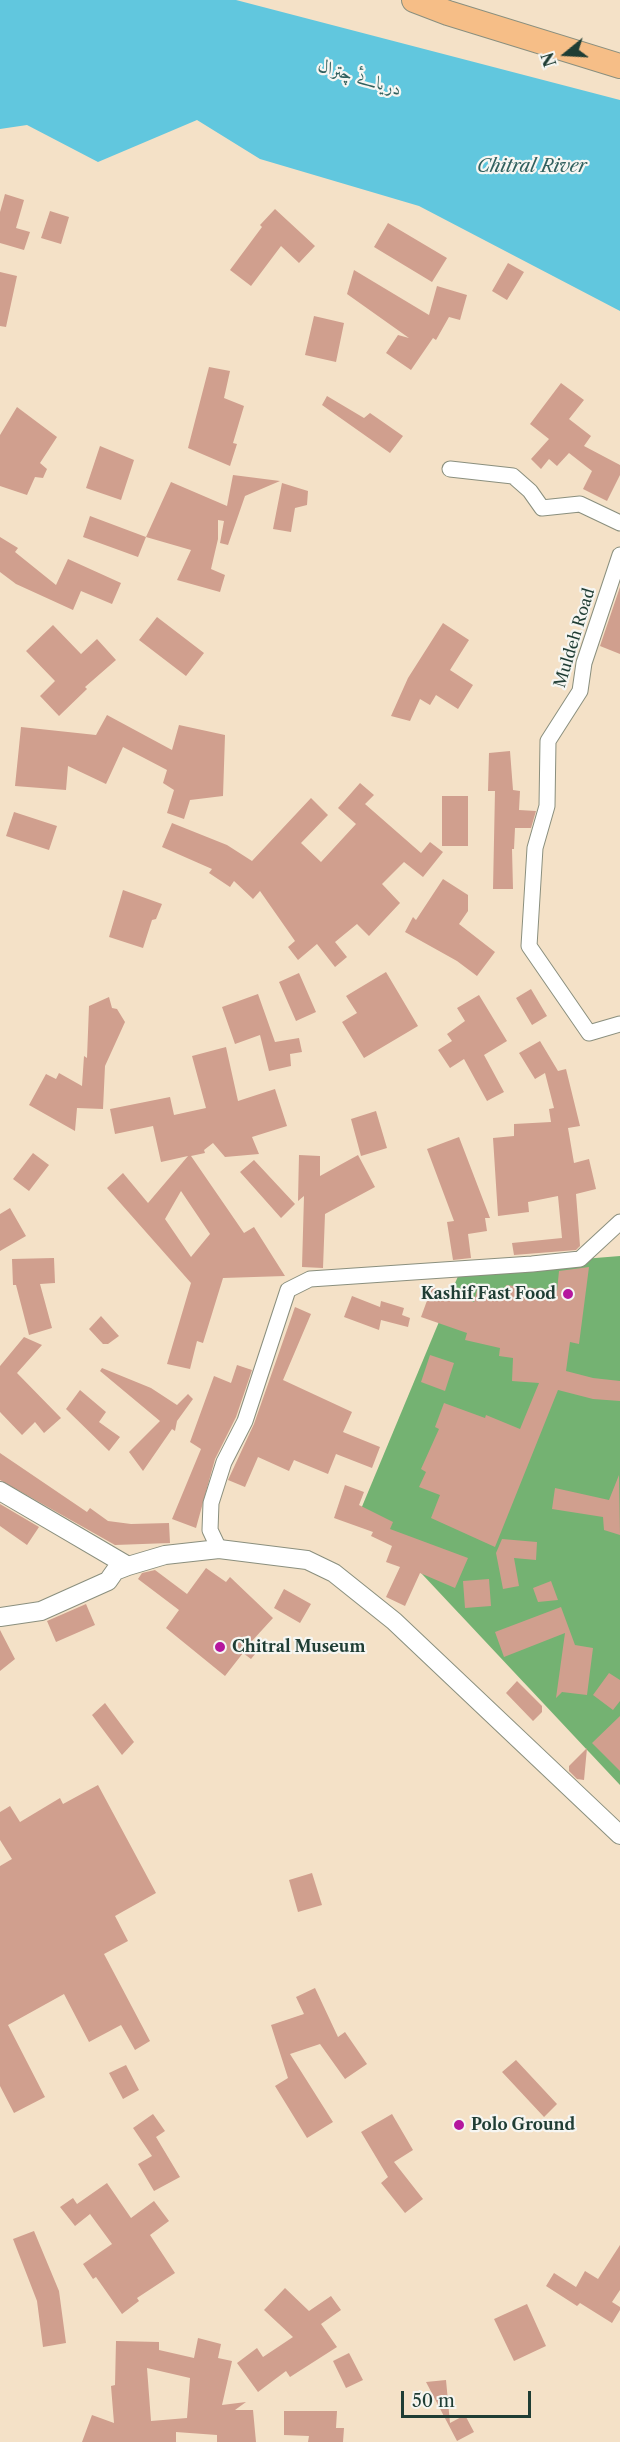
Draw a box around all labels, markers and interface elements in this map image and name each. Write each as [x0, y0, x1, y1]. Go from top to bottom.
north arrow [536, 24, 596, 84]
text: N [537, 50, 561, 69]
water label: دریائے چترال [316, 55, 404, 101]
water label: Chitral River [477, 156, 587, 178]
street label: Muldeh Road [551, 586, 599, 690]
place label: Kashif Fast Food [421, 1284, 556, 1304]
marker: Kashif Fast Food [561, 1287, 575, 1301]
place label: Chitral Museum [232, 1637, 365, 1657]
marker: Chitral Museum [213, 1640, 227, 1654]
place label: Polo Ground [471, 2115, 575, 2135]
marker: Polo Ground [452, 2118, 466, 2132]
scale bar [404, 2379, 534, 2417]
text: 50 m [412, 2390, 455, 2412]

